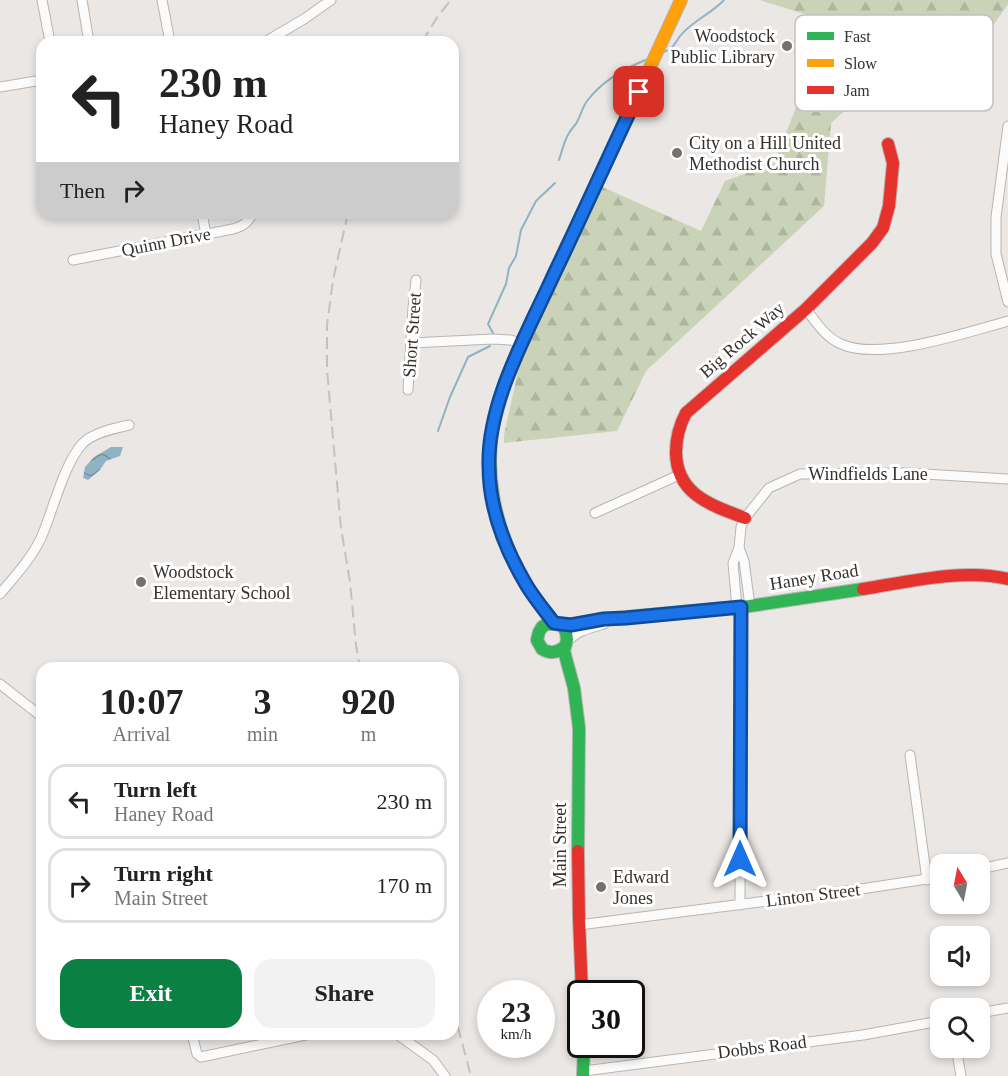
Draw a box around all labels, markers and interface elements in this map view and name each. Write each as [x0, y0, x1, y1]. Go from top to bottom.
legend [795, 15, 993, 111]
place label: Woodstock Public Library [671, 26, 775, 67]
text: Fast [844, 28, 871, 45]
marker: Woodstock Public Library [780, 39, 794, 53]
text: Slow [844, 55, 877, 72]
icon: left [60, 60, 138, 138]
text: 230 m [159, 60, 268, 106]
pin [613, 66, 664, 117]
icon: arrive [622, 75, 655, 108]
text: Jam [844, 82, 870, 99]
text: Haney Road [159, 109, 293, 139]
place label: City on a Hill United Methodist Church [689, 133, 841, 174]
marker: City on a Hill United Methodist Church [670, 146, 684, 160]
icon: right [117, 174, 150, 207]
text: Then [60, 178, 105, 203]
street label: Quinn Drive [120, 224, 212, 260]
street label: Short Street [399, 292, 425, 378]
street label: Big Rock Way [696, 298, 788, 382]
street label: Windfields Lane [808, 464, 928, 484]
street label: Haney Road [768, 560, 860, 594]
place label: Woodstock Elementary School [153, 562, 290, 603]
marker: Woodstock Elementary School [134, 575, 148, 589]
text: 10:07 [99, 682, 183, 722]
text: 3 [254, 682, 272, 722]
text: 920 [342, 682, 396, 722]
text: Arrival [113, 723, 170, 745]
text: min [247, 723, 278, 745]
text: m [361, 723, 376, 745]
text: Turn left [114, 777, 197, 802]
icon: left [63, 785, 96, 818]
text: 230 m [376, 789, 432, 814]
text: Haney Road [114, 803, 213, 825]
street label: Main Street [550, 803, 570, 887]
position arrow [708, 827, 772, 891]
north arrow [930, 854, 990, 914]
map controls [930, 854, 990, 1058]
text: Turn right [114, 861, 213, 886]
place label: Edward Jones [613, 867, 669, 908]
icon: right [63, 869, 96, 902]
text: 170 m [376, 873, 432, 898]
street label: Linton Street [765, 879, 861, 911]
marker: Edward Jones [594, 880, 608, 894]
text: Main Street [114, 887, 208, 909]
button: sound [930, 926, 990, 986]
button: Exit [60, 959, 242, 1028]
button: Share [254, 959, 435, 1028]
speed limit sign: 30 [567, 980, 645, 1058]
text: 23 [501, 995, 531, 1028]
button: search [930, 998, 990, 1058]
text: km/h [501, 1026, 531, 1042]
street label: Dobbs Road [716, 1032, 808, 1062]

